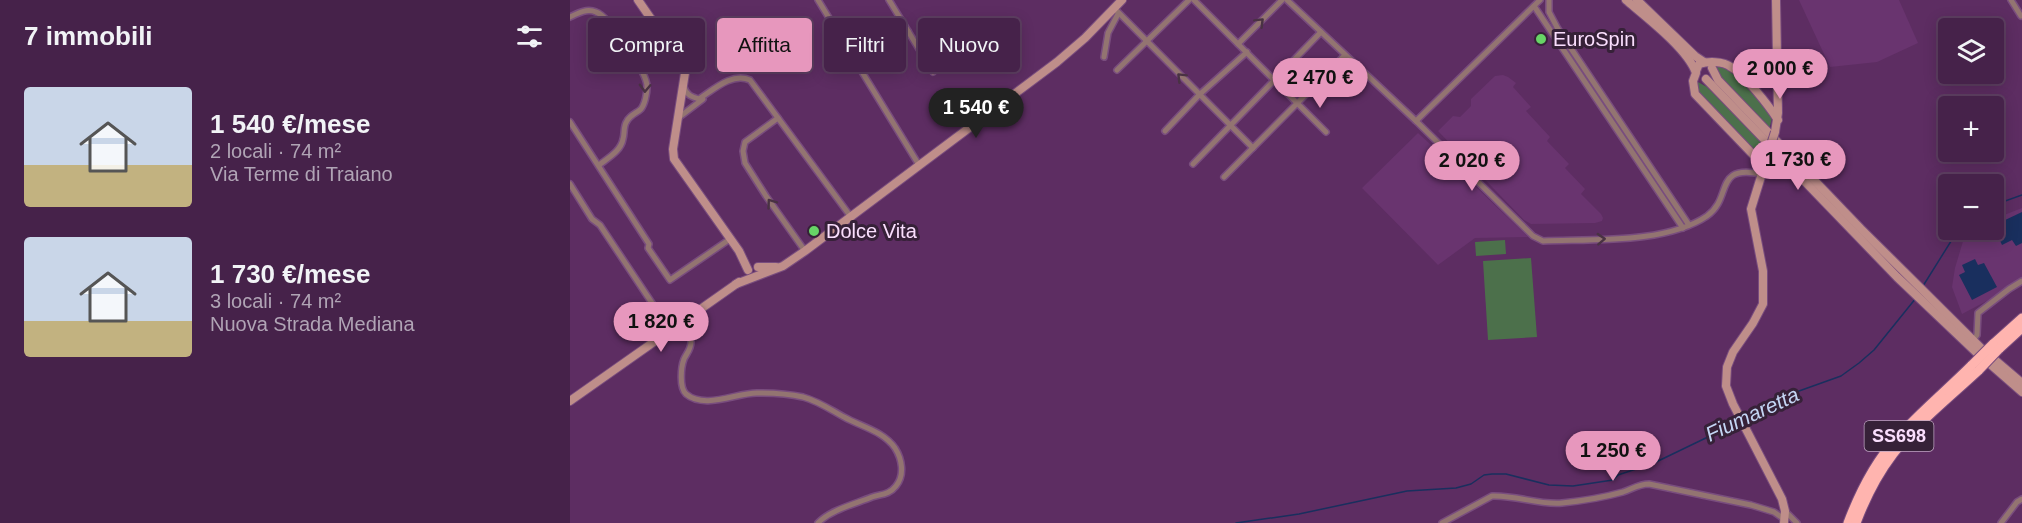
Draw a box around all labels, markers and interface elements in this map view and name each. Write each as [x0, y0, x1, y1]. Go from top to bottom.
chip: Compra [588, 18, 705, 72]
chip: Affitta [717, 18, 812, 72]
chip: Filtri [824, 18, 906, 72]
chip: Nuovo [918, 18, 1020, 72]
one-way arrow [1253, 18, 1264, 29]
map controls [1938, 18, 2004, 240]
button: layers [1938, 18, 2004, 84]
icon: filters [513, 20, 546, 53]
text: 7 immobili [24, 21, 153, 51]
place label: EuroSpin [1553, 28, 1635, 50]
marker: EuroSpin [1534, 32, 1548, 46]
pin: 2 000 € [1725, 49, 1835, 100]
text: 2 000 € [1747, 57, 1813, 79]
pin: 2 470 € [1265, 58, 1375, 109]
text: 2 470 € [1287, 66, 1353, 88]
one-way arrow [1178, 74, 1189, 85]
one-way arrow [639, 83, 652, 92]
pin: 1 540 € [921, 88, 1031, 139]
text: 1 540 € [943, 96, 1009, 118]
button: + [1938, 96, 2004, 162]
text: 1 540 €/mese [210, 109, 370, 139]
icon: home [72, 111, 144, 183]
text: 2 locali · 74 m² [210, 140, 341, 162]
pin: 1 730 € [1743, 140, 1853, 191]
pin: 2 020 € [1417, 141, 1527, 192]
text: 1 730 € [1765, 148, 1831, 170]
text: 2 020 € [1439, 149, 1505, 171]
text: Via Terme di Traiano [210, 163, 393, 185]
button: − [1938, 174, 2004, 240]
one-way arrow [767, 199, 778, 210]
place label: Dolce Vita [826, 220, 918, 242]
marker: Dolce Vita [807, 224, 821, 238]
one-way arrow [1597, 232, 1606, 245]
text: 1 730 €/mese [210, 259, 370, 289]
icon: home [72, 261, 144, 333]
text: 3 locali · 74 m² [210, 290, 341, 312]
pin: 1 820 € [606, 302, 716, 353]
text: 1 820 € [628, 310, 694, 332]
text: Nuova Strada Mediana [210, 313, 415, 335]
water label: Fiumaretta [1702, 382, 1802, 446]
road number: SS698 [1864, 421, 1934, 451]
pin: 1 250 € [1558, 431, 1668, 482]
text: 1 250 € [1580, 439, 1646, 461]

